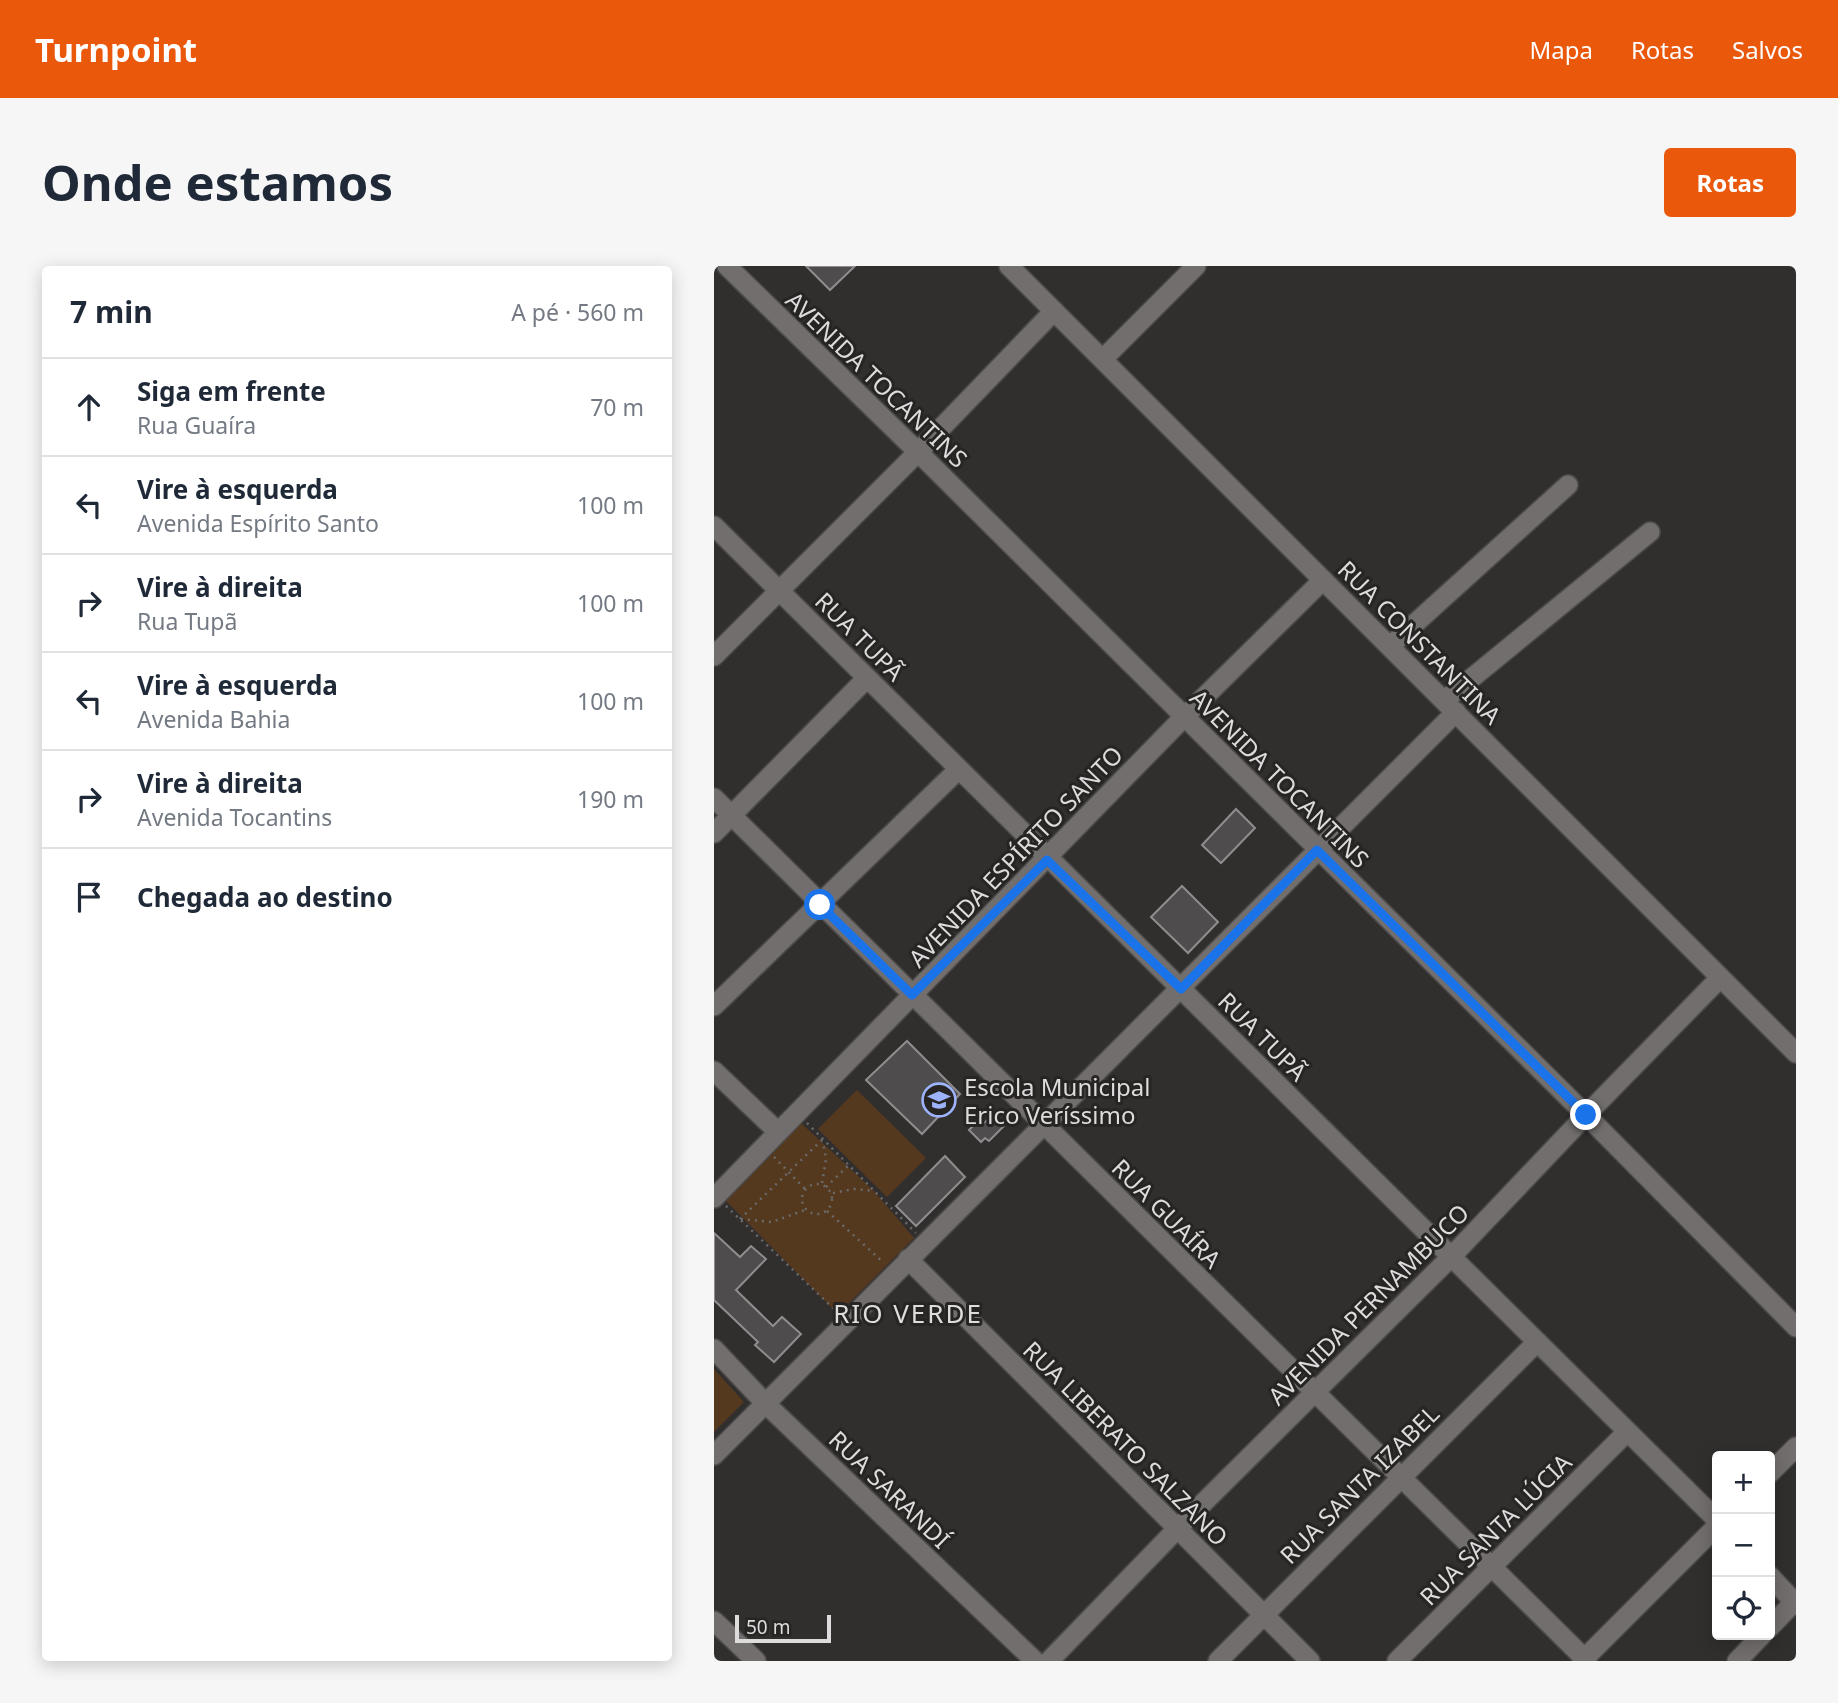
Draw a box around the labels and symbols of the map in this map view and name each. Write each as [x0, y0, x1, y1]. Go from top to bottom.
street label: AVENIDA TOCANTINS [779, 284, 975, 474]
street label: RUA CONSTANTINA [1331, 553, 1510, 732]
street label: RUA TUPÃ [808, 584, 912, 688]
street label: AVENIDA TOCANTINS [1183, 681, 1377, 875]
street label: AVENIDA ESPÍRITO SANTO [900, 738, 1130, 974]
route start [804, 889, 835, 920]
street label: RUA TUPÃ [1211, 984, 1315, 1088]
place label: Escola Municipal Erico Veríssimo [964, 1070, 1151, 1131]
school or university icon: Escola Municipal Erico Veríssimo [920, 1081, 958, 1119]
route end [1570, 1099, 1601, 1130]
street label: RUA GUAÍRA [1105, 1151, 1229, 1275]
street label: AVENIDA PERNAMBUCO [1260, 1196, 1476, 1412]
district label: RIO VERDE [833, 1295, 983, 1331]
street label: RUA LIBERATO SALZANO [1016, 1333, 1236, 1553]
street label: RUA SANTA IZABEL [1272, 1397, 1446, 1571]
street label: RUA SARANDÍ [822, 1423, 958, 1555]
street label: RUA SANTA LÚCIA [1412, 1445, 1579, 1612]
scale bar [735, 1612, 831, 1644]

